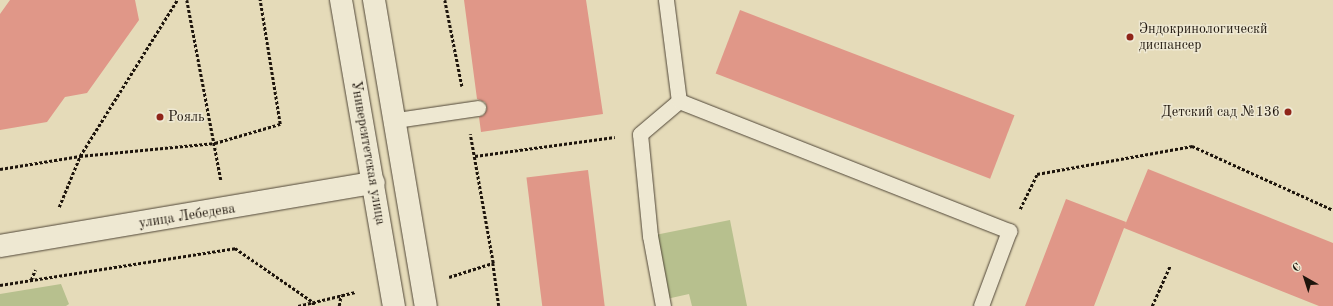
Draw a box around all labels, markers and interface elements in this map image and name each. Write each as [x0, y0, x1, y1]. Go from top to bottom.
place label: Эндокринологическй диспансер [1139, 21, 1268, 54]
marker: Эндокринологическй диспансер [1124, 31, 1136, 43]
street label: Университетская улица [347, 80, 389, 226]
place label: Детский сад №136 [1161, 104, 1280, 120]
marker: Детский сад №136 [1283, 107, 1293, 117]
place label: Рояль [168, 109, 205, 125]
marker: Рояль [155, 112, 165, 122]
street label: улица Лебедева [138, 200, 236, 232]
north arrow [1285, 258, 1325, 298]
text: С [1291, 262, 1303, 275]

